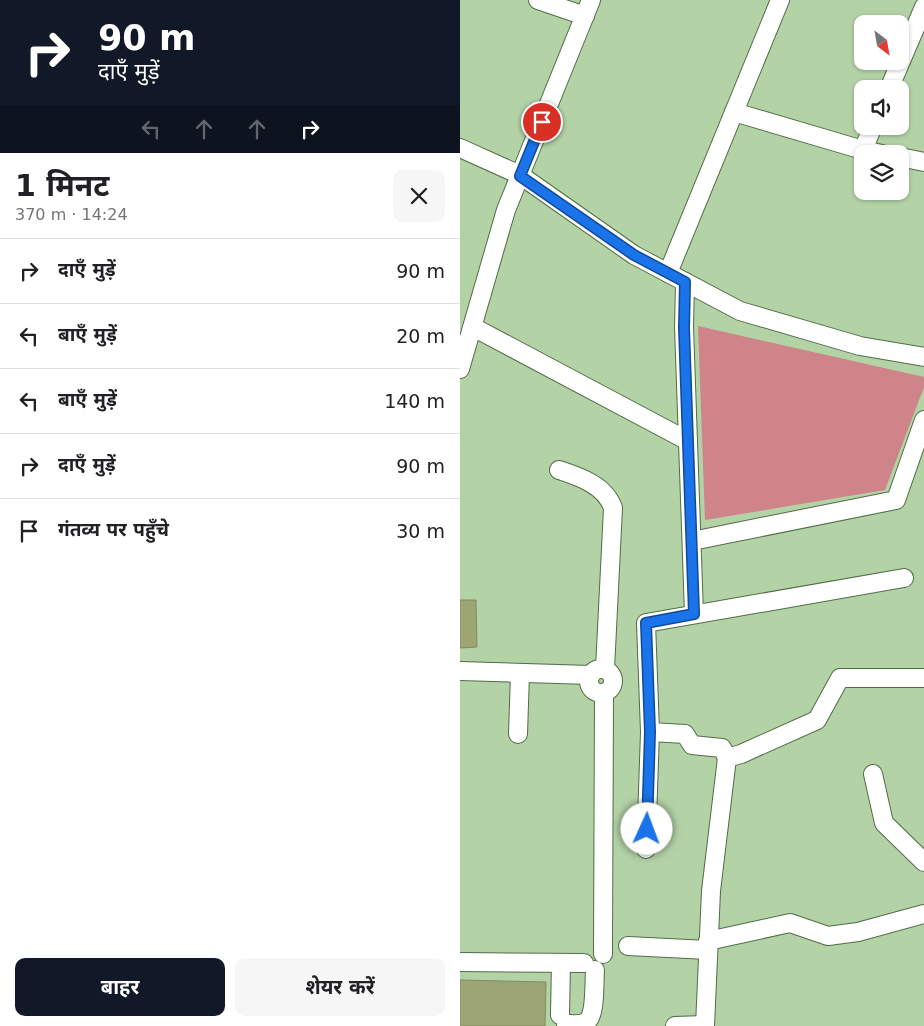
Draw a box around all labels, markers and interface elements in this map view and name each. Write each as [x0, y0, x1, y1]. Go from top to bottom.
north arrow [854, 15, 909, 70]
map controls [854, 15, 909, 200]
text: 90 m [98, 18, 195, 58]
icon: right [15, 20, 80, 85]
text: दाएँ मुड़ें [98, 59, 159, 84]
button: sound [854, 80, 909, 135]
pin [521, 101, 563, 143]
icon: arrive [528, 108, 556, 136]
icon: left [137, 115, 165, 143]
icon: ahead [190, 115, 218, 143]
icon: ahead [243, 115, 271, 143]
icon: right [296, 115, 324, 143]
button: layers [854, 145, 909, 200]
text: 1 मिनट [15, 168, 109, 203]
button: close [393, 170, 445, 222]
text: 370 m · 14:24 [15, 205, 128, 224]
icon: right [15, 257, 43, 285]
text: दाएँ मुड़ें [58, 258, 116, 280]
text: 90 m [396, 260, 445, 282]
icon: left [15, 322, 43, 350]
text: बाएँ मुड़ें [58, 323, 117, 345]
text: 20 m [396, 325, 445, 347]
icon: left [15, 387, 43, 415]
text: बाएँ मुड़ें [58, 388, 117, 410]
text: 140 m [384, 390, 445, 412]
icon: right [15, 452, 43, 480]
text: दाएँ मुड़ें [58, 453, 116, 475]
text: 90 m [396, 455, 445, 477]
icon: arrive [15, 517, 43, 545]
text: गंतव्य पर पहुँचे [58, 518, 169, 540]
text: 30 m [396, 520, 445, 542]
position arrow [620, 802, 672, 854]
button: बाहर [15, 958, 225, 1016]
button: शेयर करें [235, 958, 445, 1016]

